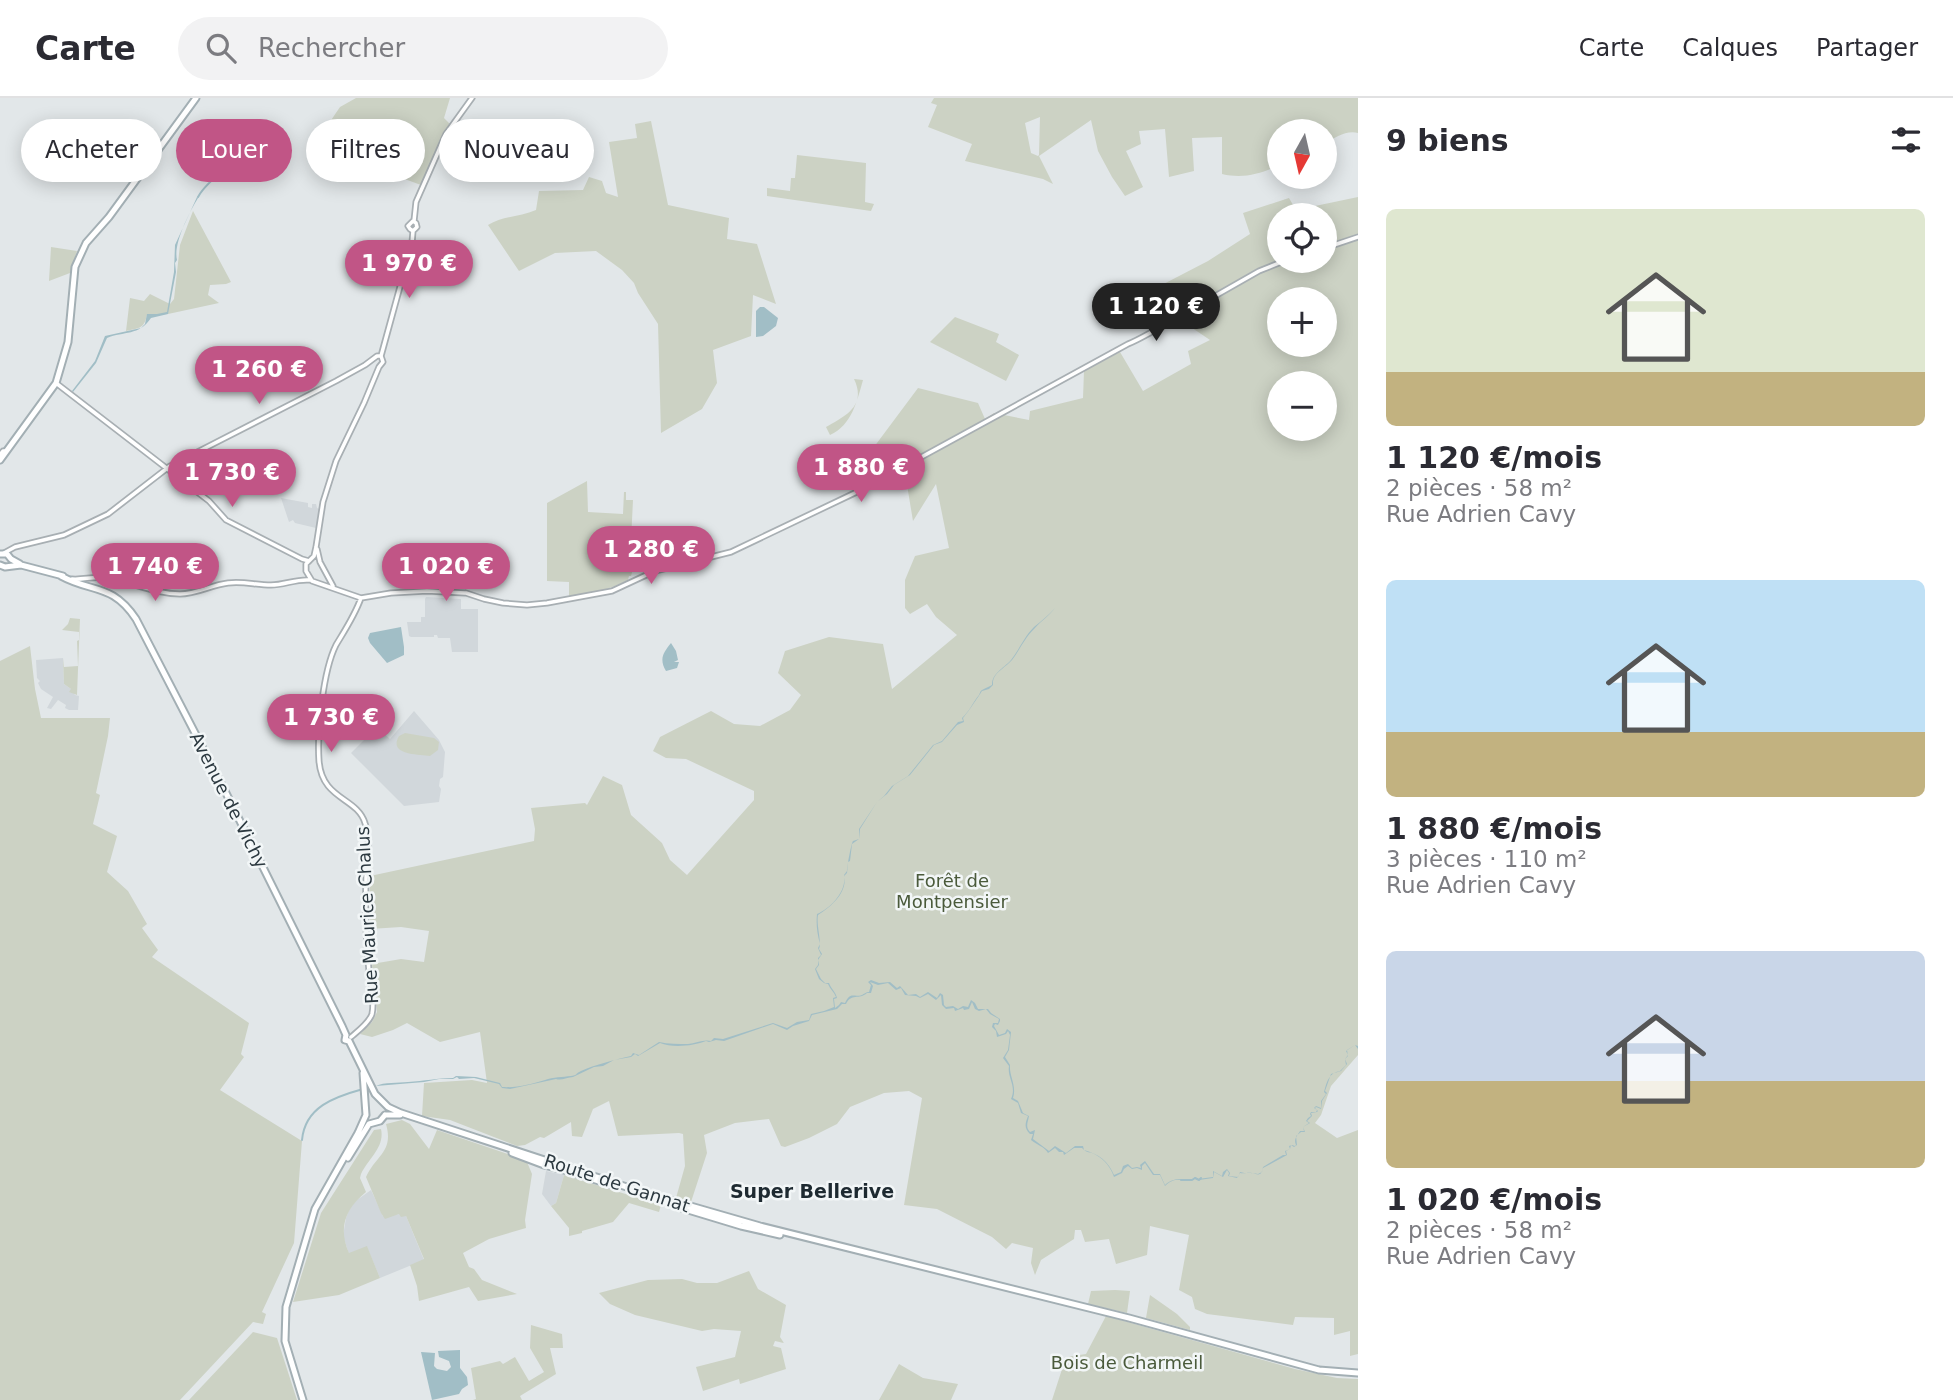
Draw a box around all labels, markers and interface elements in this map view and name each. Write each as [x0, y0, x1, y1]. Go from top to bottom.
search box [178, 17, 668, 80]
text: Carte [35, 29, 136, 68]
icon: search [202, 29, 240, 67]
text: Rechercher [258, 33, 405, 63]
text: Carte [1579, 34, 1644, 62]
text: Calques [1682, 34, 1778, 62]
text: Partager [1816, 34, 1918, 62]
chip: Acheter [21, 119, 162, 182]
chip: Louer [176, 119, 292, 182]
chip: Filtres [306, 119, 425, 182]
chip: Nouveau [439, 119, 594, 182]
north arrow [1267, 119, 1337, 189]
map controls [1267, 119, 1337, 441]
icon: filters [1887, 121, 1925, 159]
text: 9 biens [1386, 123, 1509, 158]
button: locate [1267, 203, 1337, 273]
pin: 1 970 € [344, 240, 474, 300]
text: 1 970 € [361, 250, 457, 276]
icon: home [1593, 254, 1719, 380]
pin: 1 120 € [1091, 284, 1221, 343]
button: + [1267, 287, 1337, 357]
text: 1 120 € [1108, 293, 1204, 319]
pin: 1 260 € [194, 346, 324, 406]
text: 1 260 € [211, 356, 307, 382]
button: − [1267, 371, 1337, 441]
text: 1 120 €/mois [1386, 440, 1602, 475]
pin: 1 880 € [796, 444, 926, 504]
pin: 1 730 € [167, 450, 297, 509]
text: 1 880 € [813, 454, 909, 480]
text: 1 730 € [184, 459, 280, 485]
text: 2 pièces · 58 m² [1386, 475, 1572, 501]
text: Rue Adrien Cavy [1386, 501, 1576, 527]
pin: 1 280 € [586, 526, 716, 586]
text: 1 280 € [603, 536, 699, 562]
pin: 1 740 € [90, 544, 220, 603]
pin: 1 020 € [381, 544, 511, 603]
text: 1 740 € [107, 553, 203, 579]
text: 1 020 € [398, 553, 494, 579]
icon: home [1593, 625, 1719, 751]
pin: 1 730 € [266, 694, 396, 754]
text: 1 730 € [283, 704, 379, 730]
street label: Avenue de Vichy [186, 729, 272, 872]
text: 1 880 €/mois [1386, 811, 1602, 846]
street label: Rue Maurice Chalus [352, 826, 382, 1004]
text: 3 pièces · 110 m² [1386, 846, 1587, 872]
park label: Forêt de Montpensier [896, 870, 1008, 912]
text: Rue Adrien Cavy [1386, 872, 1576, 898]
icon: home [1593, 996, 1719, 1122]
street label: Route de Gannat [541, 1150, 693, 1216]
district label: Super Bellerive [730, 1180, 894, 1202]
text: 1 020 €/mois [1386, 1182, 1602, 1217]
text: 2 pièces · 58 m² [1386, 1217, 1572, 1243]
text: Rue Adrien Cavy [1386, 1243, 1576, 1269]
park label: Bois de Charmeil [1051, 1352, 1203, 1373]

